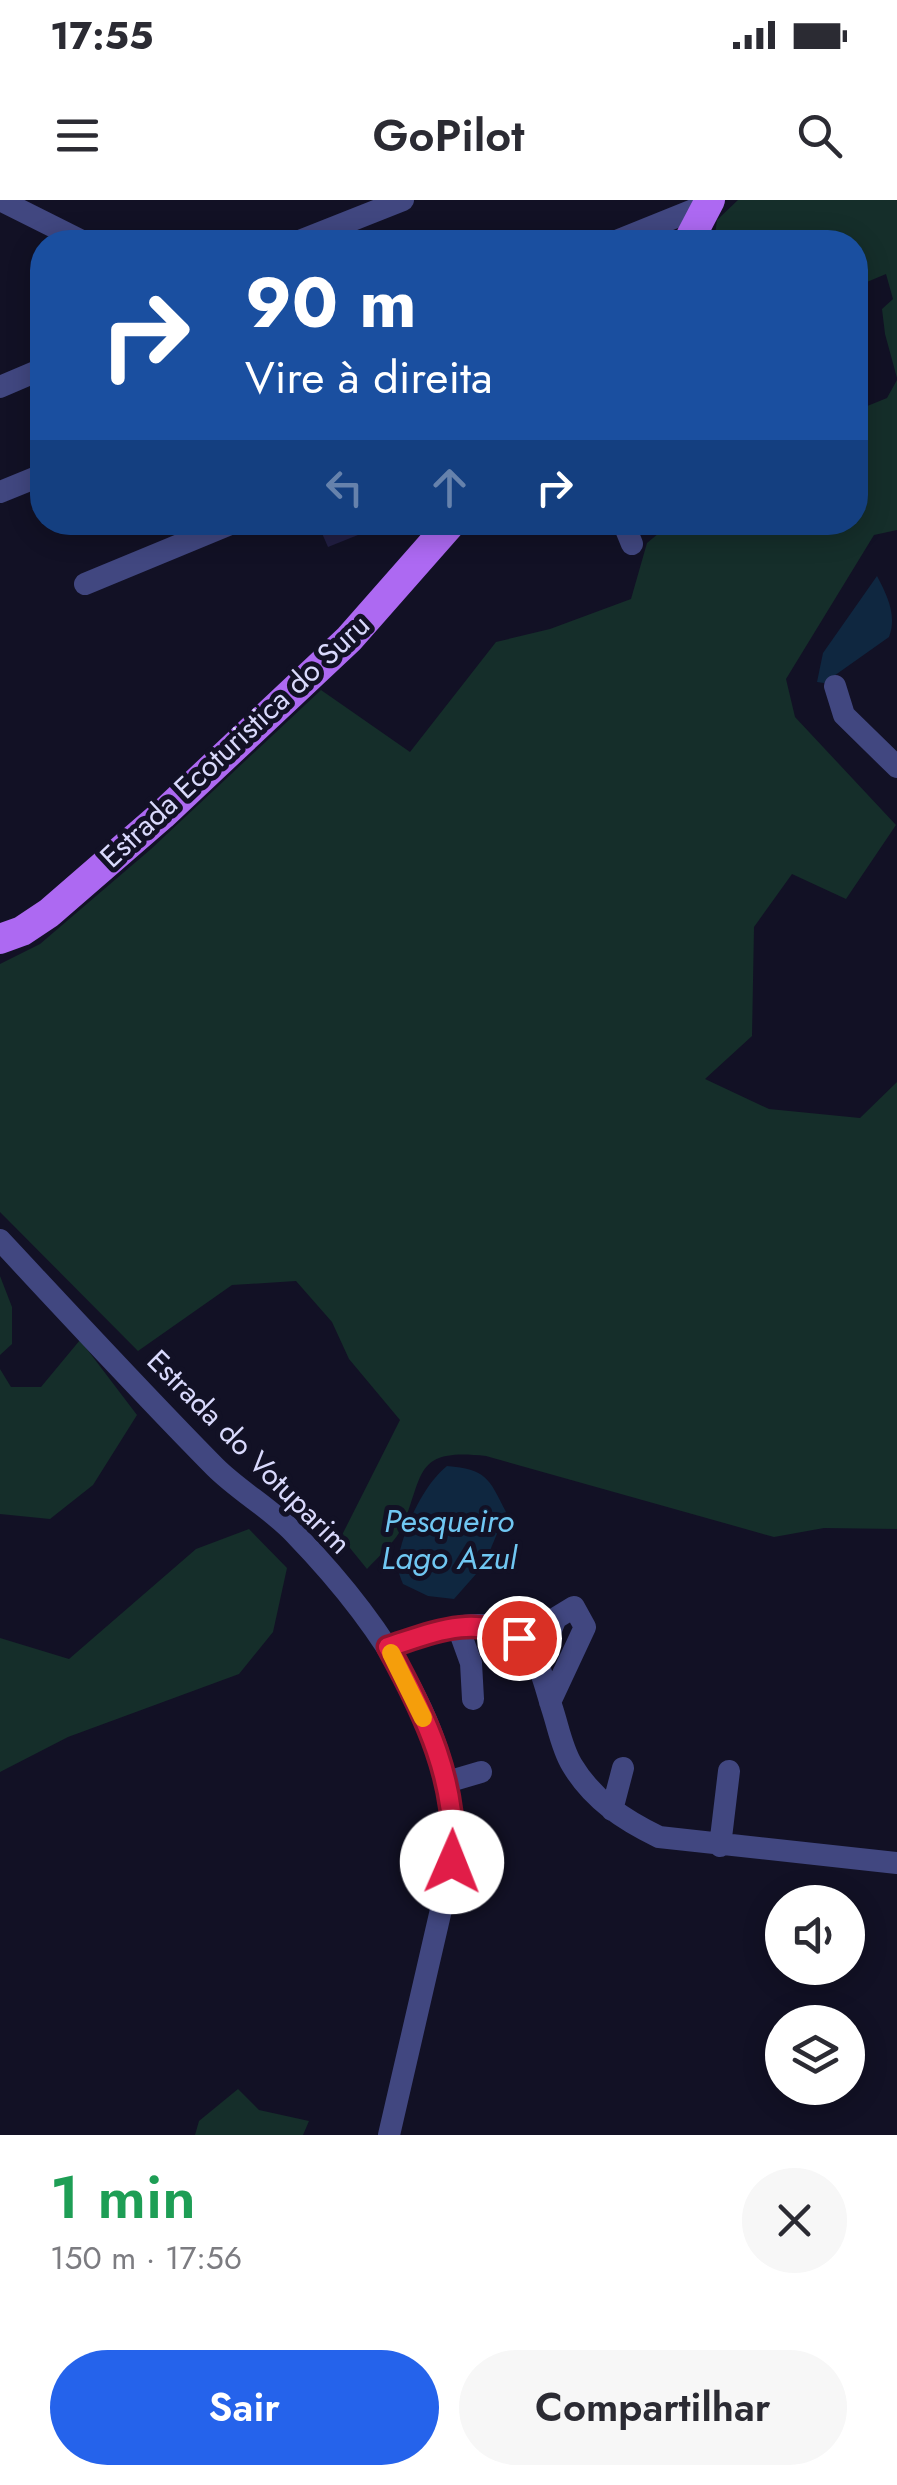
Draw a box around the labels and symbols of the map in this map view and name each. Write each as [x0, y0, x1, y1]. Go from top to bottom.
street label: Estrada Ecoturistica do Suru [90, 604, 379, 877]
street label: Estrada do Votuparim [138, 1340, 361, 1563]
water label: Pesqueiro Lago Azul [381, 1498, 519, 1581]
pin [477, 1596, 562, 1681]
position arrow [400, 1810, 504, 1914]

